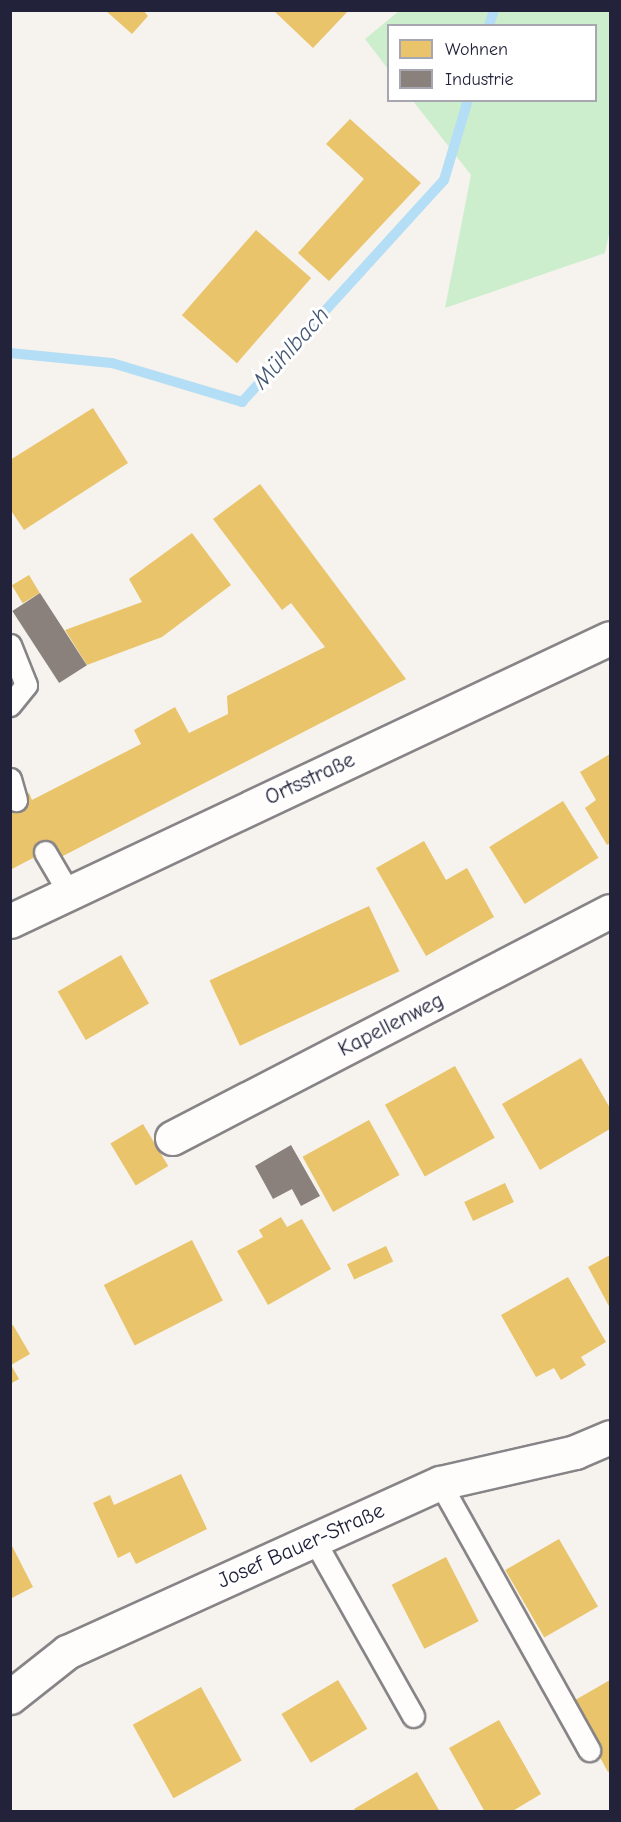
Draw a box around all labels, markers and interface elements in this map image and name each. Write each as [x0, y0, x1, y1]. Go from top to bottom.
legend [387, 24, 597, 102]
text: Wohnen [445, 39, 508, 60]
text: Industrie [445, 69, 514, 90]
water label: Mühlbach [247, 301, 335, 395]
street label: Ortsstraße [261, 747, 359, 811]
street label: Kapellenweg [334, 987, 448, 1063]
street label: Josef Bauer-Straße [214, 1497, 388, 1595]

